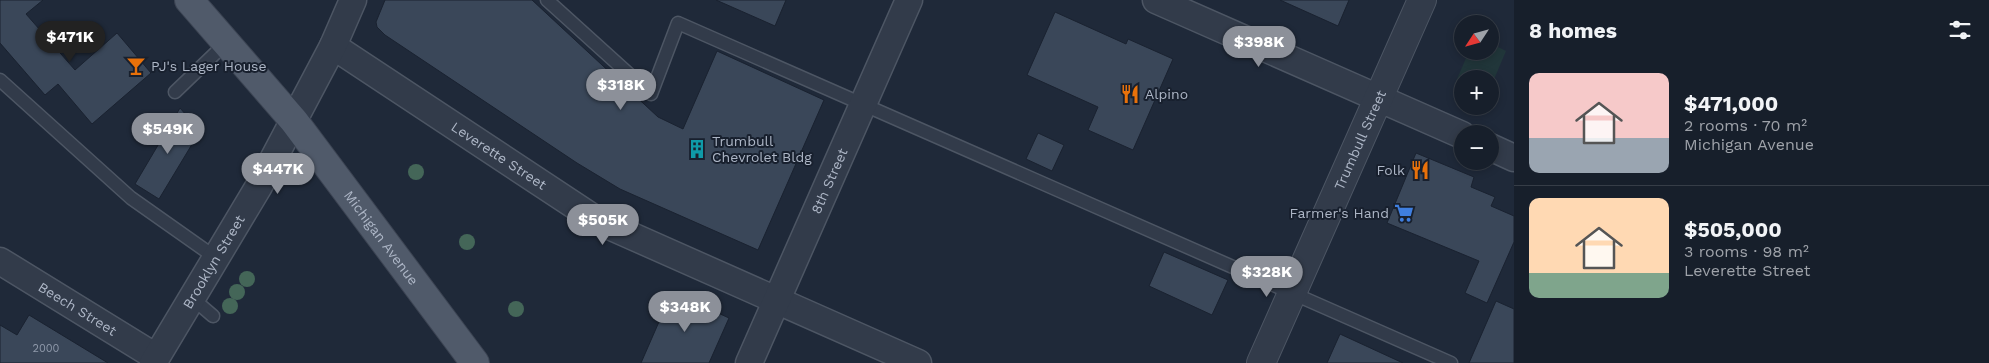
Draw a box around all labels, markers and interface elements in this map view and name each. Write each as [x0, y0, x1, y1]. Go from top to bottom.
north arrow [1454, 15, 1499, 60]
map controls [1454, 15, 1499, 170]
icon: filters [1946, 16, 1974, 44]
text: 8 homes [1529, 18, 1617, 43]
pin: $471K [35, 20, 105, 63]
pin: $398K [1224, 26, 1294, 68]
text: $471K [46, 27, 94, 46]
text: $398K [1234, 32, 1284, 51]
bar icon: PJ's Lager House [125, 55, 147, 77]
place label: PJ's Lager House [151, 58, 267, 74]
pin: $318K [586, 68, 656, 111]
button: + [1454, 70, 1499, 115]
text: $318K [597, 75, 645, 94]
restaurant icon: Alpino [1119, 83, 1141, 105]
place label: Alpino [1145, 86, 1188, 102]
street label: Trumbull Street [1331, 87, 1389, 192]
text: $471,000 [1684, 91, 1778, 116]
icon: home [1569, 93, 1629, 153]
pin: $549K [133, 112, 203, 155]
text: 2 rooms · 70 m² [1684, 116, 1807, 135]
street label: Leverette Street [448, 118, 550, 193]
text: $549K [143, 119, 193, 138]
button: − [1454, 125, 1499, 170]
place label: Trumbull Chevrolet Bldg [712, 133, 812, 165]
text: Michigan Avenue [1684, 135, 1814, 154]
building icon: Trumbull Chevrolet Bldg [686, 138, 708, 160]
street label: 8th Street [808, 145, 851, 216]
pin: $447K [243, 152, 313, 195]
text: $447K [253, 159, 303, 178]
restaurant icon: Folk [1409, 159, 1431, 181]
place label: Folk [1377, 162, 1405, 178]
street label: Michigan Avenue [341, 187, 422, 288]
supermarket icon: Farmer's Hand [1393, 202, 1415, 224]
pin: $505K [568, 204, 638, 246]
place label: Farmer's Hand [1290, 205, 1389, 221]
text: $505K [578, 210, 628, 229]
street label: Brooklyn Street [179, 212, 248, 311]
text: $505,000 [1684, 217, 1782, 242]
icon: home [1569, 218, 1629, 278]
text: 3 rooms · 98 m² [1684, 242, 1809, 261]
pin: $328K [1232, 256, 1302, 298]
text: Leverette Street [1684, 261, 1810, 280]
text: $328K [1242, 262, 1292, 281]
street label: Beech Street [35, 279, 120, 339]
pin: $348K [650, 290, 720, 333]
text: $348K [659, 297, 711, 316]
house number: 2000 [33, 342, 60, 355]

